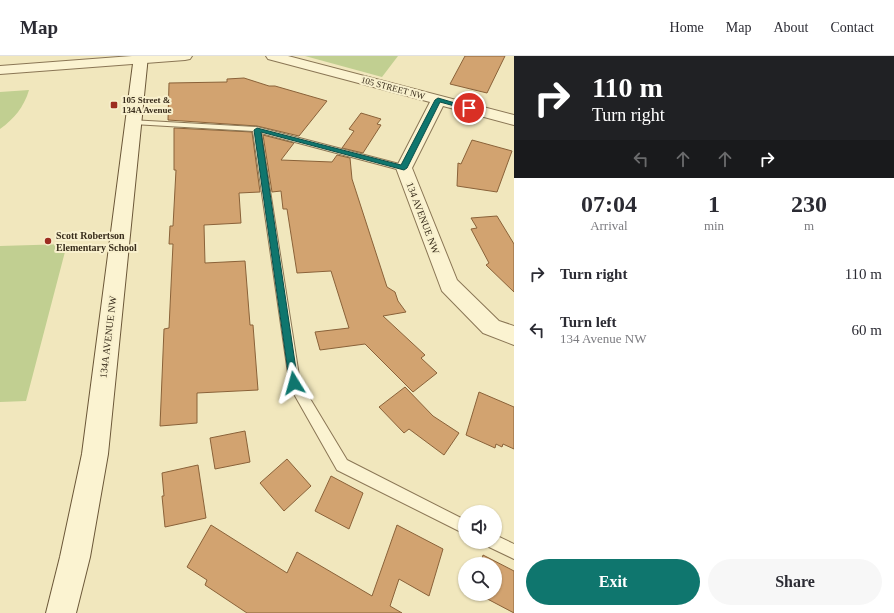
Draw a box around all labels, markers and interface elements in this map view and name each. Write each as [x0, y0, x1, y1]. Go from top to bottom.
text: Map [20, 17, 58, 38]
text: Home [670, 20, 704, 35]
text: Map [726, 20, 751, 35]
text: About [773, 20, 808, 35]
text: Contact [830, 20, 874, 35]
icon: right [526, 72, 578, 124]
text: 110 m [592, 72, 663, 103]
street label: 105 STREET NW [360, 75, 427, 101]
pin [452, 91, 486, 125]
place label: 105 Street & 134A Avenue [122, 95, 172, 115]
icon: arrive [458, 97, 480, 119]
marker: 105 Street & 134A Avenue [109, 100, 119, 110]
text: Turn right [592, 105, 665, 125]
icon: left [630, 148, 652, 170]
icon: ahead [672, 148, 694, 170]
icon: ahead [714, 148, 736, 170]
icon: right [756, 148, 778, 170]
street label: 134 AVENUE NW [404, 181, 442, 256]
text: 07:04 [581, 191, 637, 217]
text: 1 [708, 191, 720, 217]
text: 230 [791, 191, 827, 217]
text: Arrival [590, 218, 628, 233]
text: min [704, 218, 724, 233]
text: m [804, 218, 814, 233]
place label: Scott Robertson Elementary School [56, 230, 137, 253]
marker: Scott Robertson Elementary School [43, 236, 53, 246]
icon: right [526, 263, 548, 285]
text: Turn right [560, 266, 627, 282]
text: 110 m [845, 266, 882, 282]
street label: 134A AVENUE NW [98, 295, 119, 379]
text: Turn left [560, 314, 617, 330]
icon: left [526, 319, 548, 341]
text: 60 m [852, 322, 882, 338]
text: 134 Avenue NW [560, 331, 646, 346]
position arrow [273, 362, 315, 404]
map controls [458, 505, 502, 601]
button: sound [458, 505, 502, 549]
button: search [458, 557, 502, 601]
button: Exit [526, 559, 700, 605]
button: Share [708, 559, 882, 605]

